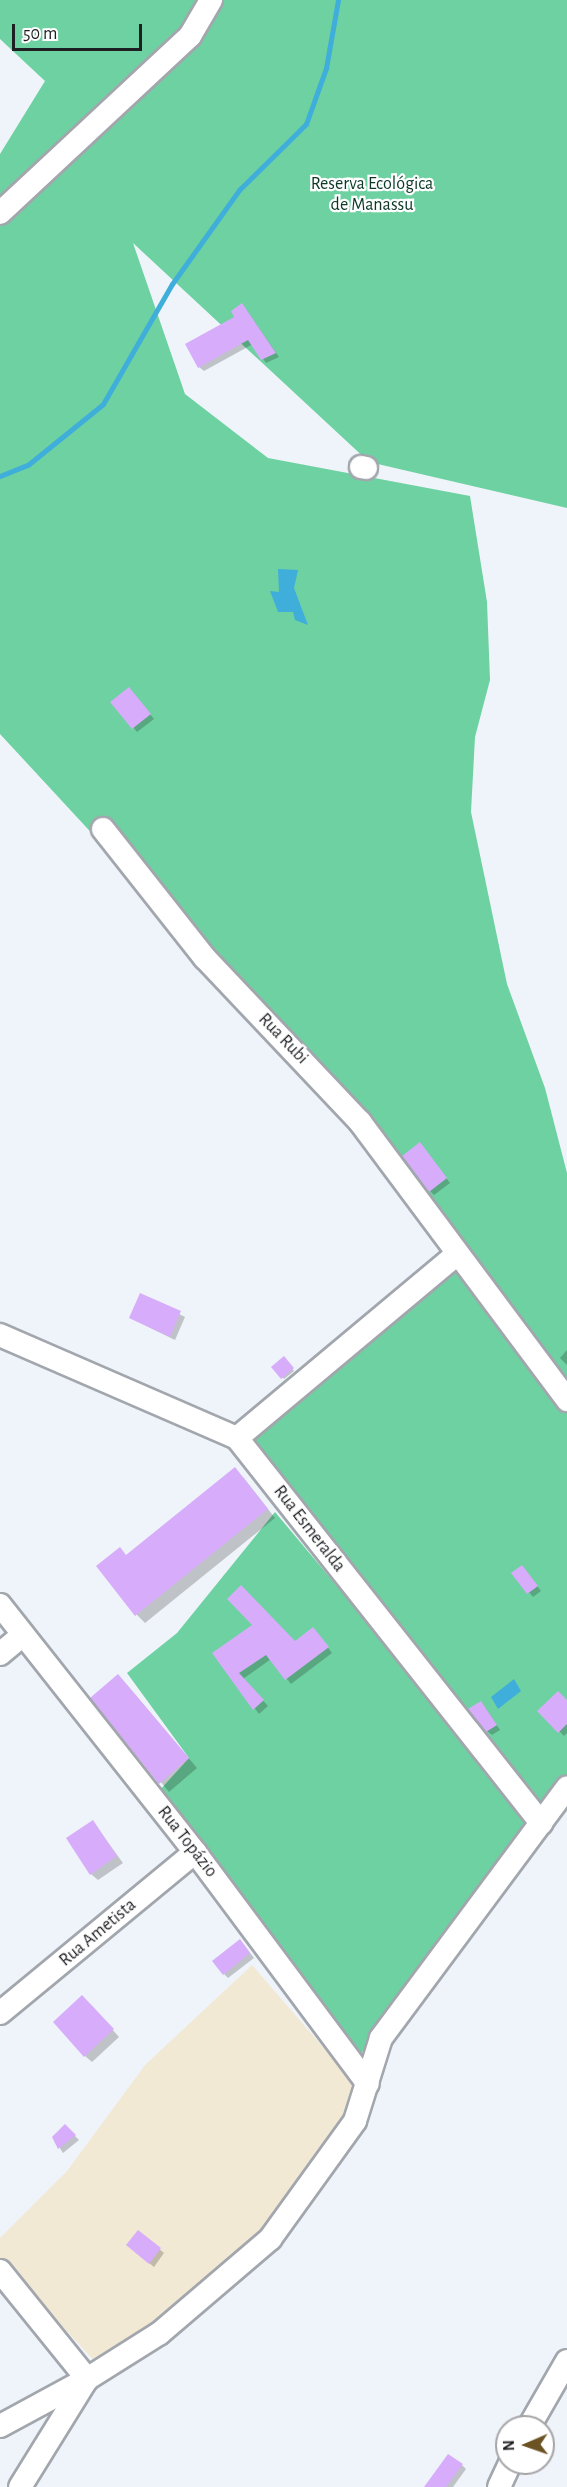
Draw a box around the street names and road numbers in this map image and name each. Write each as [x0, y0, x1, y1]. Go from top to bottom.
street label: Rua Rubi [254, 1009, 312, 1069]
street label: Rua Esmeralda [268, 1481, 350, 1577]
street label: Rua Topázio [152, 1802, 222, 1882]
street label: Rua Ametista [55, 1895, 141, 1971]

